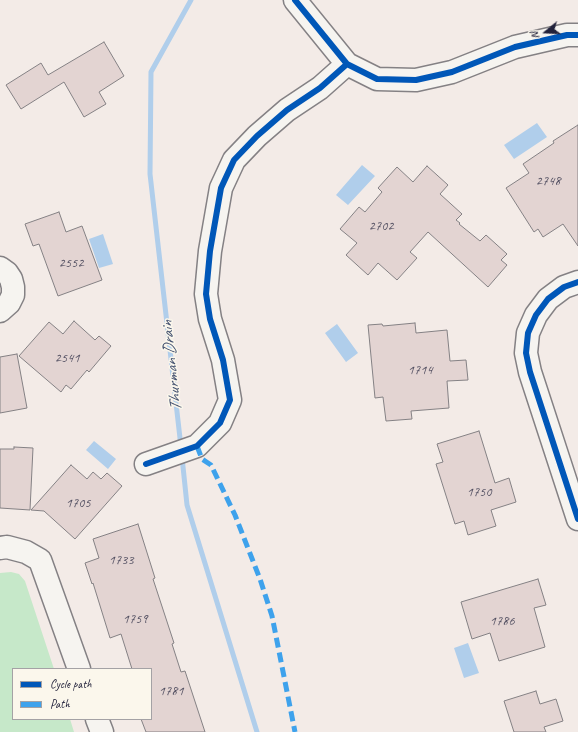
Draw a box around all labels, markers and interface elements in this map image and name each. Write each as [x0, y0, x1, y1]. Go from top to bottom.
north arrow [526, 12, 566, 52]
text: N [527, 30, 542, 41]
house number: 2748 [535, 173, 561, 189]
house number: 2702 [368, 218, 394, 234]
house number: 2552 [58, 255, 84, 271]
water label: Thurman Drain [157, 320, 187, 412]
house number: 2541 [54, 350, 80, 366]
house number: 1714 [407, 362, 433, 378]
house number: 1750 [466, 484, 492, 500]
house number: 1705 [65, 495, 91, 511]
house number: 1733 [108, 552, 134, 568]
house number: 1759 [122, 611, 148, 627]
house number: 1786 [489, 613, 515, 629]
legend [12, 668, 152, 720]
text: Cycle path [50, 676, 92, 692]
house number: 1781 [158, 683, 184, 699]
text: Path [50, 696, 70, 712]

